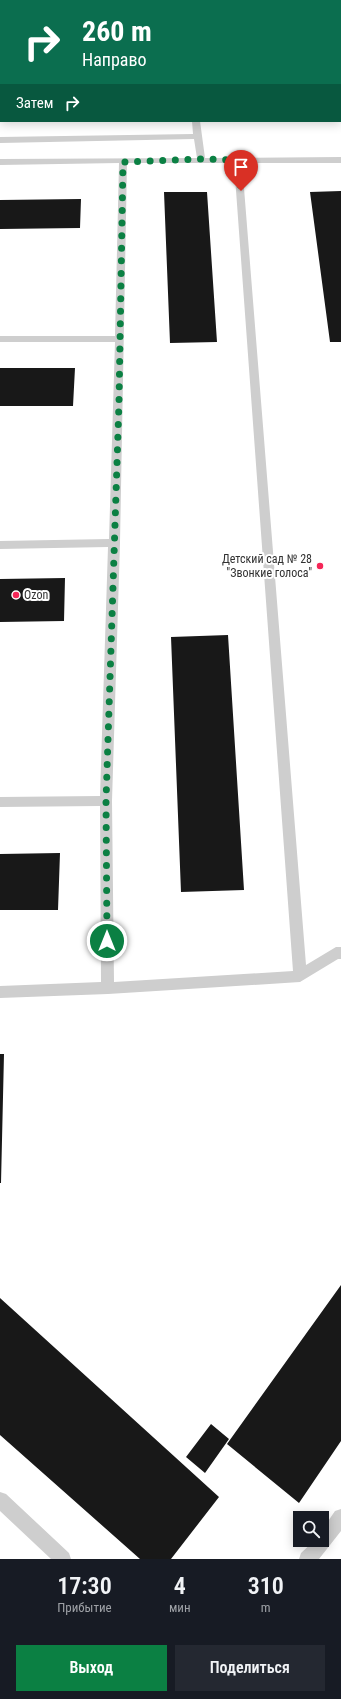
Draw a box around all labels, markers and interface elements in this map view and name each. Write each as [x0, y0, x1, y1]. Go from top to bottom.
text: 260 m [82, 15, 152, 48]
icon: right [16, 16, 68, 68]
text: Направо [82, 49, 147, 70]
icon: right [61, 92, 83, 114]
text: Затем [16, 94, 53, 112]
pin [224, 150, 258, 191]
icon: arrive [230, 156, 252, 178]
place label: Детский сад № 28 "Звонкие голоса" [222, 552, 312, 580]
marker: Детский сад № 28 "Звонкие голоса" [315, 561, 325, 571]
place label: Ozon [24, 588, 48, 602]
marker: Ozon [11, 590, 21, 600]
position arrow [86, 920, 128, 962]
map controls [293, 1511, 329, 1547]
button: search [293, 1511, 329, 1547]
text: 17:30 [57, 1572, 112, 1600]
text: 4 [174, 1572, 186, 1600]
text: 310 [248, 1572, 284, 1600]
text: Прибытие [57, 1600, 112, 1615]
text: мин [169, 1600, 191, 1615]
text: m [261, 1600, 271, 1615]
button: Выход [16, 1645, 167, 1691]
button: Поделиться [175, 1645, 325, 1691]

